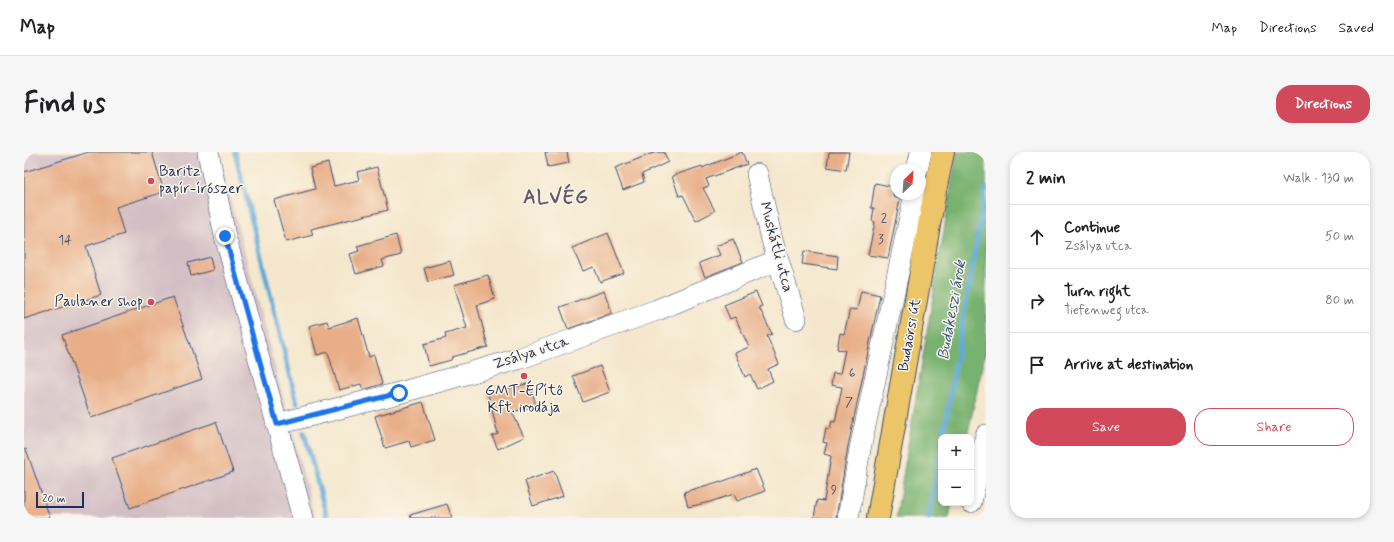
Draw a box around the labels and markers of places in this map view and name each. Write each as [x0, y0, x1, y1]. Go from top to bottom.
place label: Baritz papír-írószer [159, 162, 242, 199]
marker: Baritz papír-írószer [146, 176, 156, 186]
place label: Paulaner shop [55, 292, 143, 312]
marker: Paulaner shop [146, 297, 156, 307]
marker: GMT-ÉPítő Kft. irodája [519, 371, 529, 381]
place label: GMT-ÉPítő Kft. irodája [485, 380, 563, 418]

